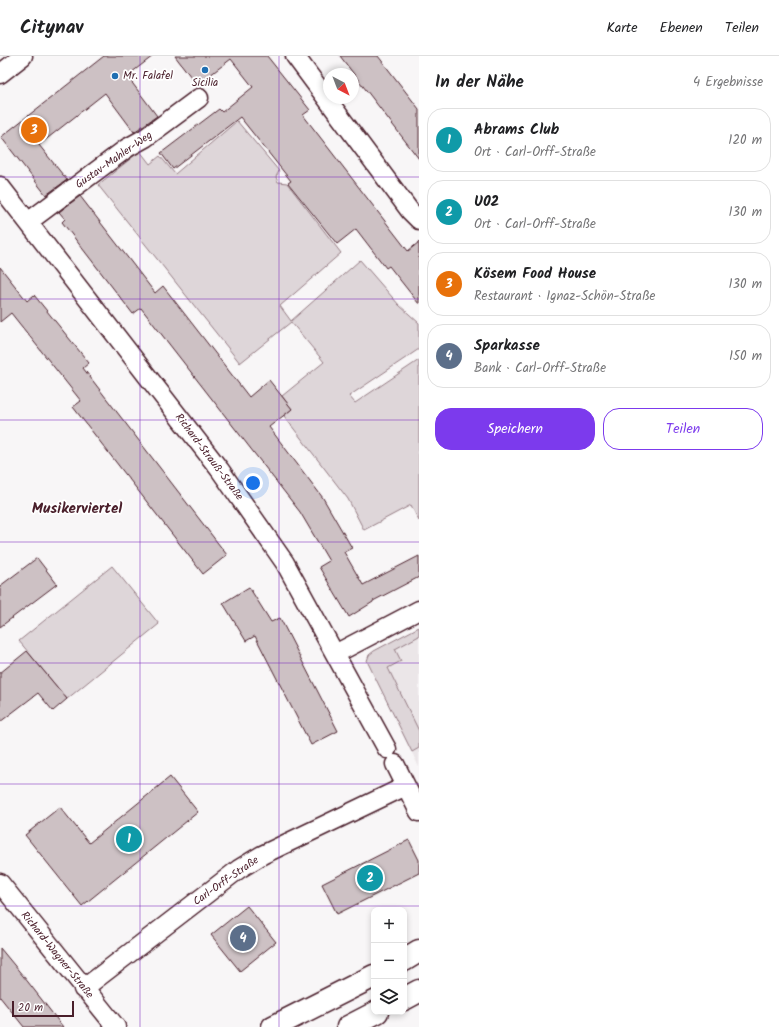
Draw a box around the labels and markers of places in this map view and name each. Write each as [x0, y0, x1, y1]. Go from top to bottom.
marker: Sicilia [200, 65, 210, 75]
place label: Mr. Falafel [123, 67, 173, 85]
marker: Mr. Falafel [110, 71, 120, 81]
place label: Sicilia [192, 74, 218, 92]
pin: 3 [21, 115, 47, 145]
pin: 1 [116, 824, 142, 854]
pin: 2 [357, 863, 383, 893]
pin: 4 [230, 923, 256, 953]

